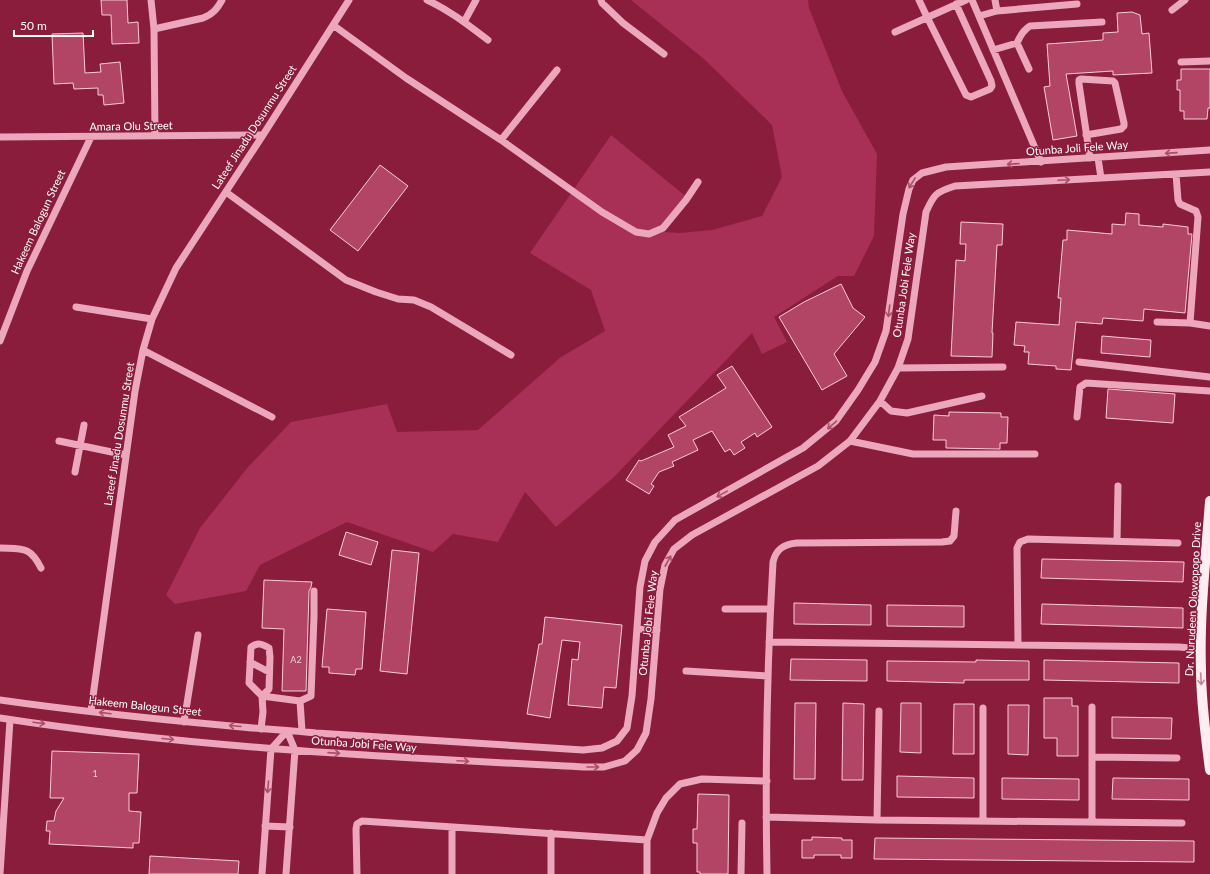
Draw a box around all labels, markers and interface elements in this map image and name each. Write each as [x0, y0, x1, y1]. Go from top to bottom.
scale bar [14, 12, 93, 38]
text: 50 m [20, 18, 47, 33]
street label: Lateef Jinadu Dosunmu Street [209, 62, 299, 191]
street label: Amara Olu Street [89, 118, 173, 133]
street label: Otunba Joli Fele Way [1026, 137, 1129, 158]
one-way arrow [1165, 149, 1178, 156]
one-way arrow [1007, 160, 1020, 167]
street label: Hakeem Balogun Street [8, 168, 67, 276]
one-way arrow [1057, 176, 1070, 184]
one-way arrow [908, 178, 917, 189]
street label: Otunba Jobi Fele Way [890, 231, 917, 338]
one-way arrow [885, 304, 893, 317]
street label: Lateef Jinadu Dosunmu Street [101, 361, 136, 507]
one-way arrow [826, 420, 837, 429]
one-way arrow [716, 490, 728, 498]
street label: Dr. Nurudeen Olowopopo Drive [1182, 521, 1203, 677]
one-way arrow [664, 555, 672, 567]
street label: Otunba Jobi Fele Way [636, 569, 660, 676]
house number: A2 [290, 654, 302, 665]
one-way arrow [1197, 672, 1205, 685]
street label: Hakeem Balogun Street [88, 693, 202, 718]
one-way arrow [99, 709, 112, 717]
one-way arrow [32, 720, 45, 727]
one-way arrow [229, 723, 242, 730]
street label: Otunba Jobi Fele Way [311, 733, 418, 754]
one-way arrow [161, 735, 174, 743]
one-way arrow [327, 750, 340, 757]
one-way arrow [456, 757, 469, 764]
one-way arrow [586, 763, 599, 771]
house number: 1 [92, 768, 98, 779]
one-way arrow [264, 781, 272, 794]

